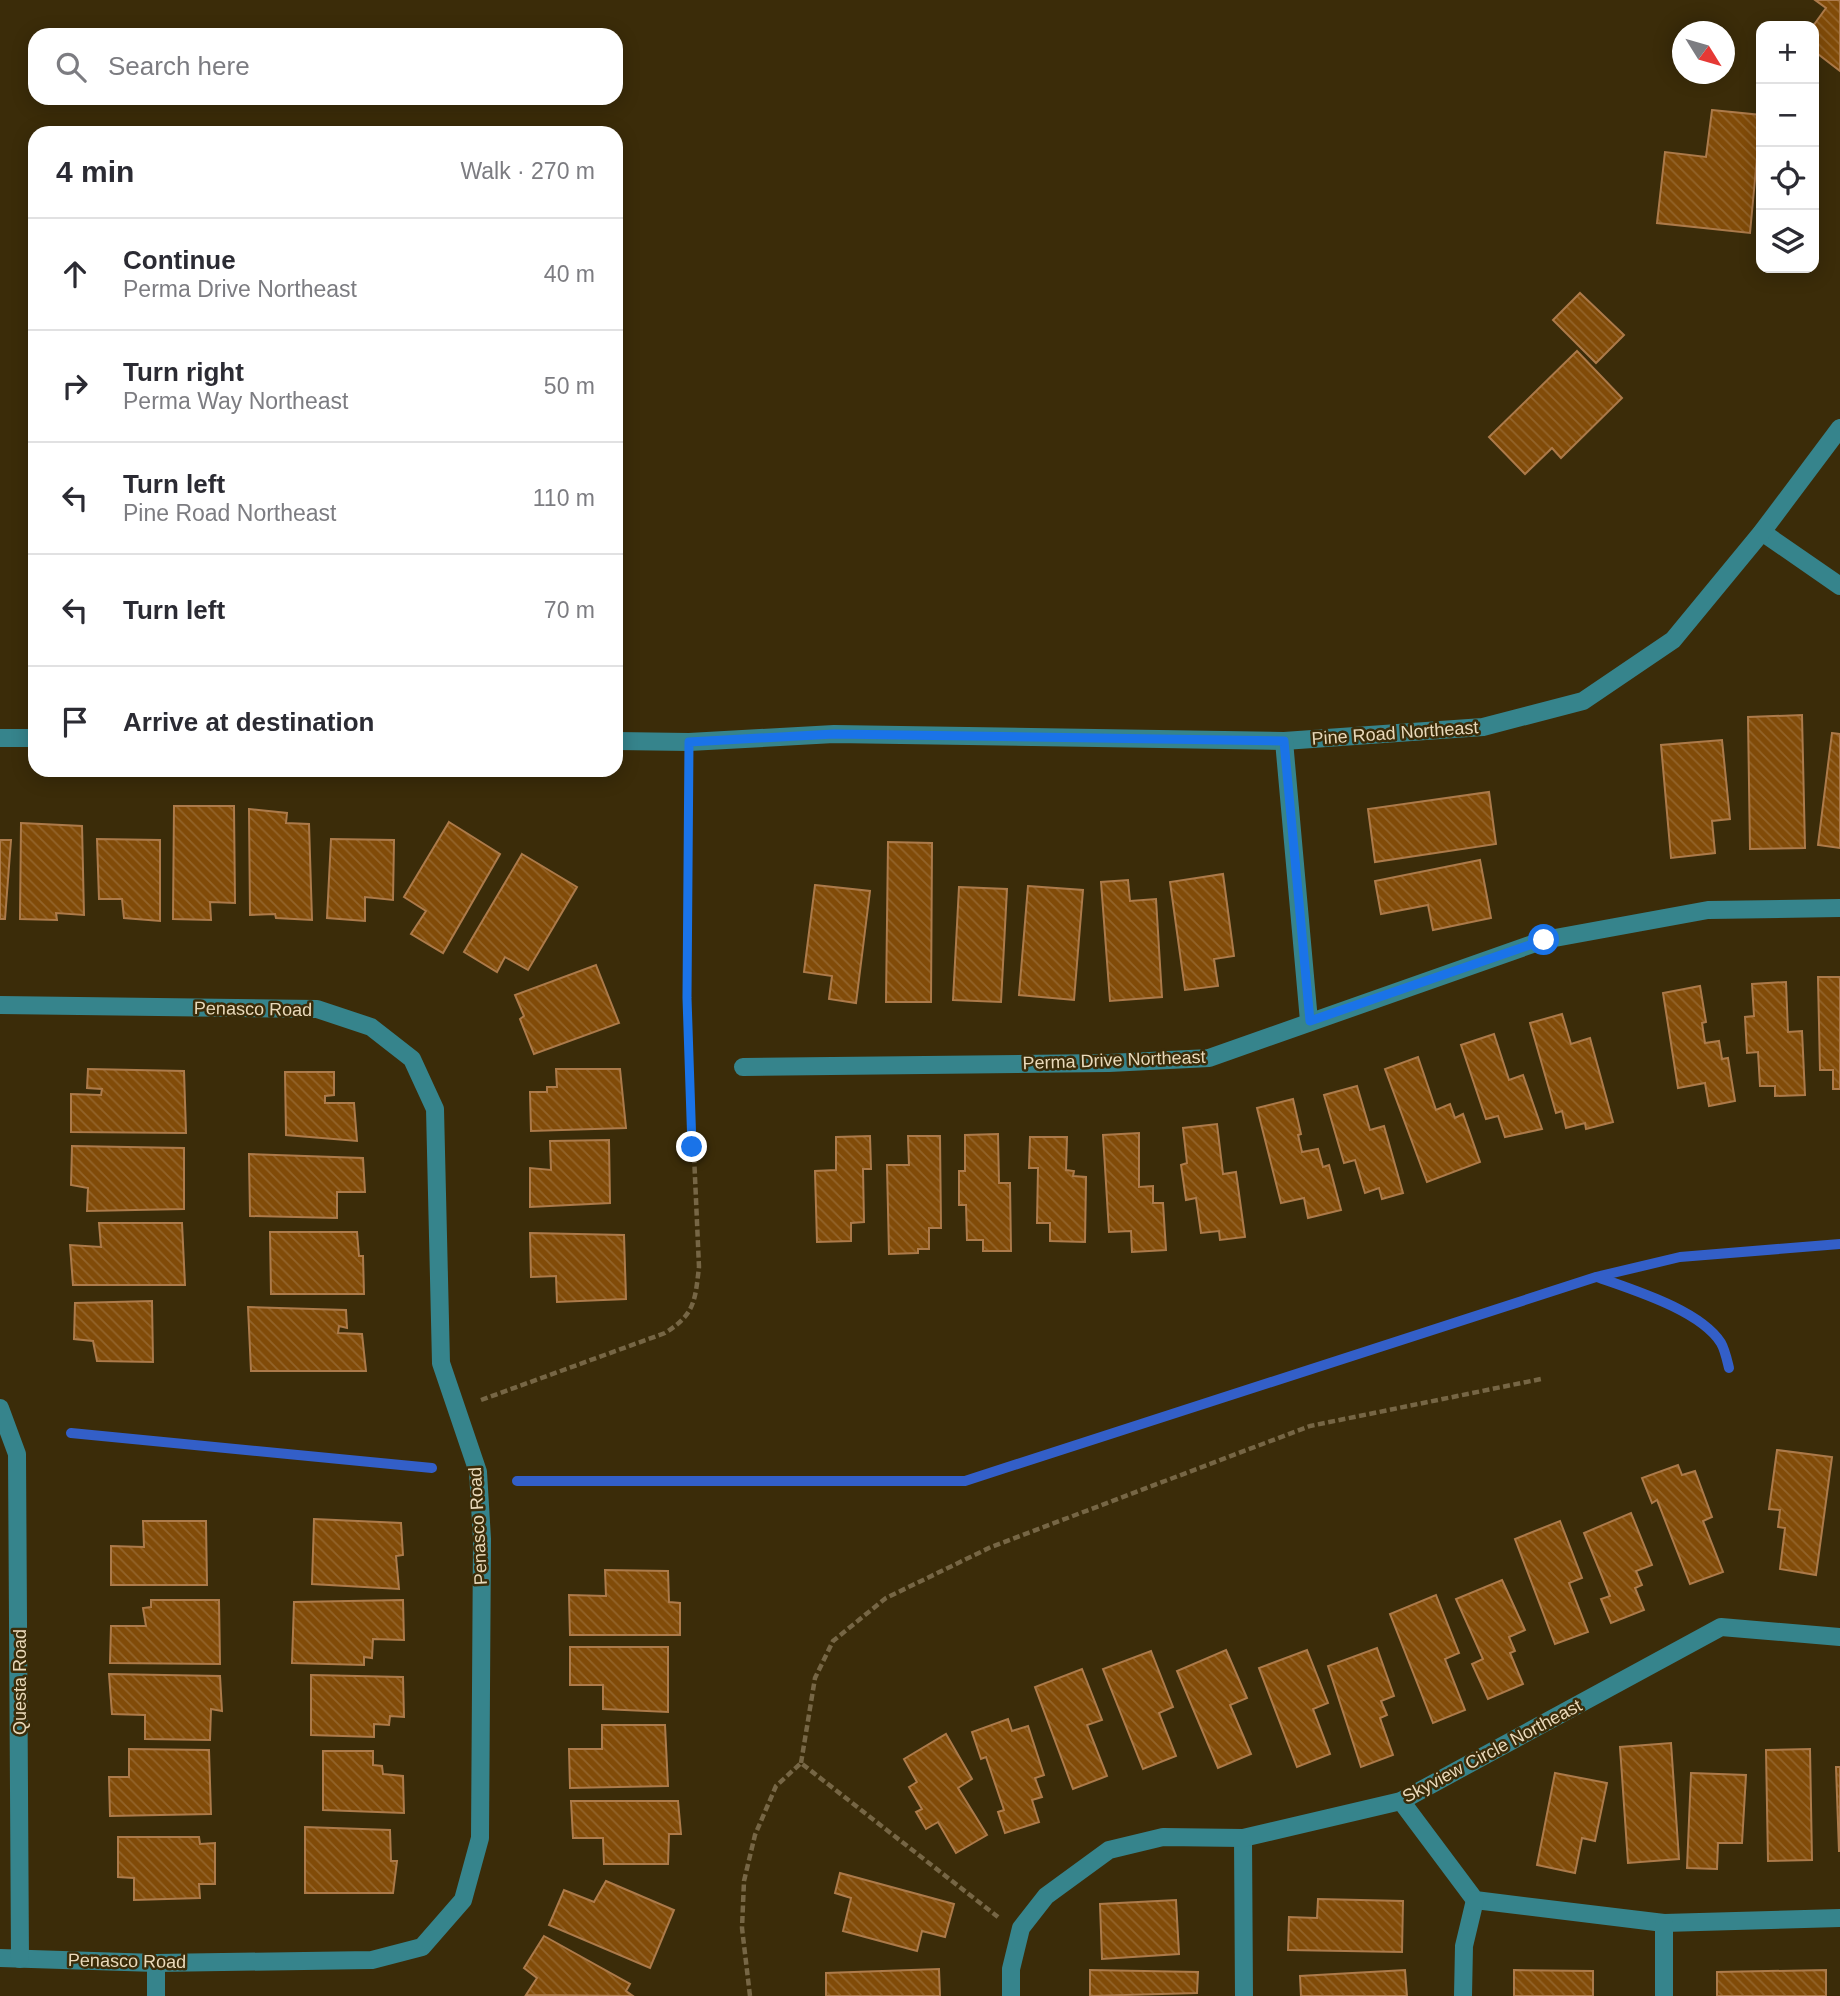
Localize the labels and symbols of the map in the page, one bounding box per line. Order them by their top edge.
north arrow [1672,21,1735,84]
street label: Pine Road Northeast [1311,717,1479,749]
route start [1528,924,1559,955]
street label: Penasco Road [194,998,312,1020]
street label: Perma Drive Northeast [1022,1047,1206,1073]
route end [676,1131,707,1162]
street label: Penasco Road [465,1467,491,1585]
street label: Questa Road [10,1629,30,1735]
street label: Skyview Circle Northeast [1399,1695,1585,1807]
street label: Penasco Road [68,1950,186,1972]

